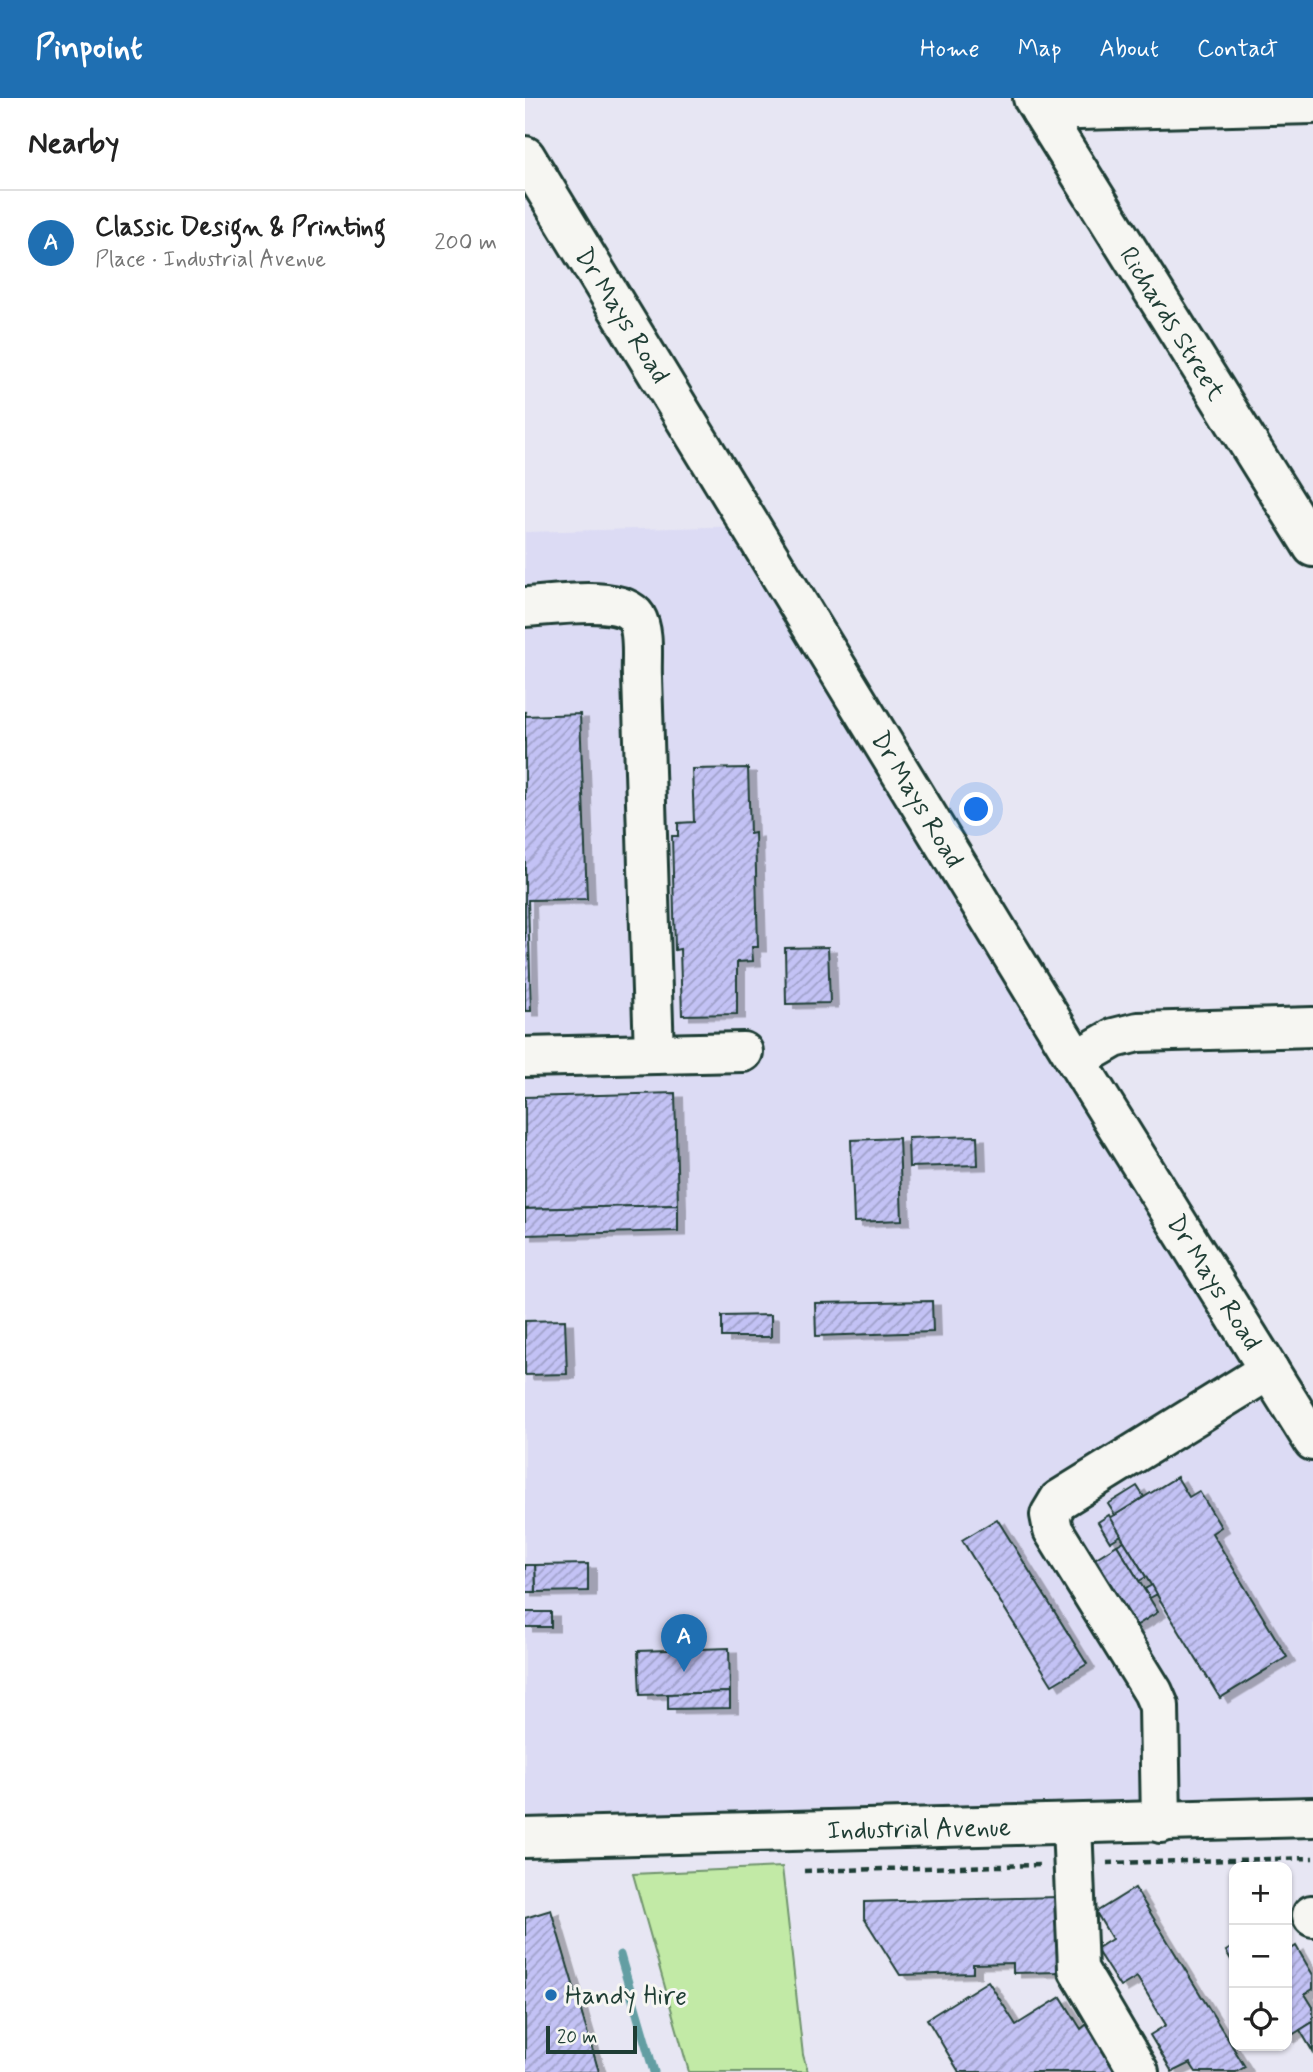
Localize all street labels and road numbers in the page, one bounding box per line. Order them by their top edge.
street label: Richards Street [1110,241,1232,407]
street label: Dr Mays Road [566,242,676,390]
street label: Dr Mays Road [862,725,970,875]
street label: Dr Mays Road [1158,1209,1268,1357]
street label: Industrial Avenue [827,1811,1011,1849]

